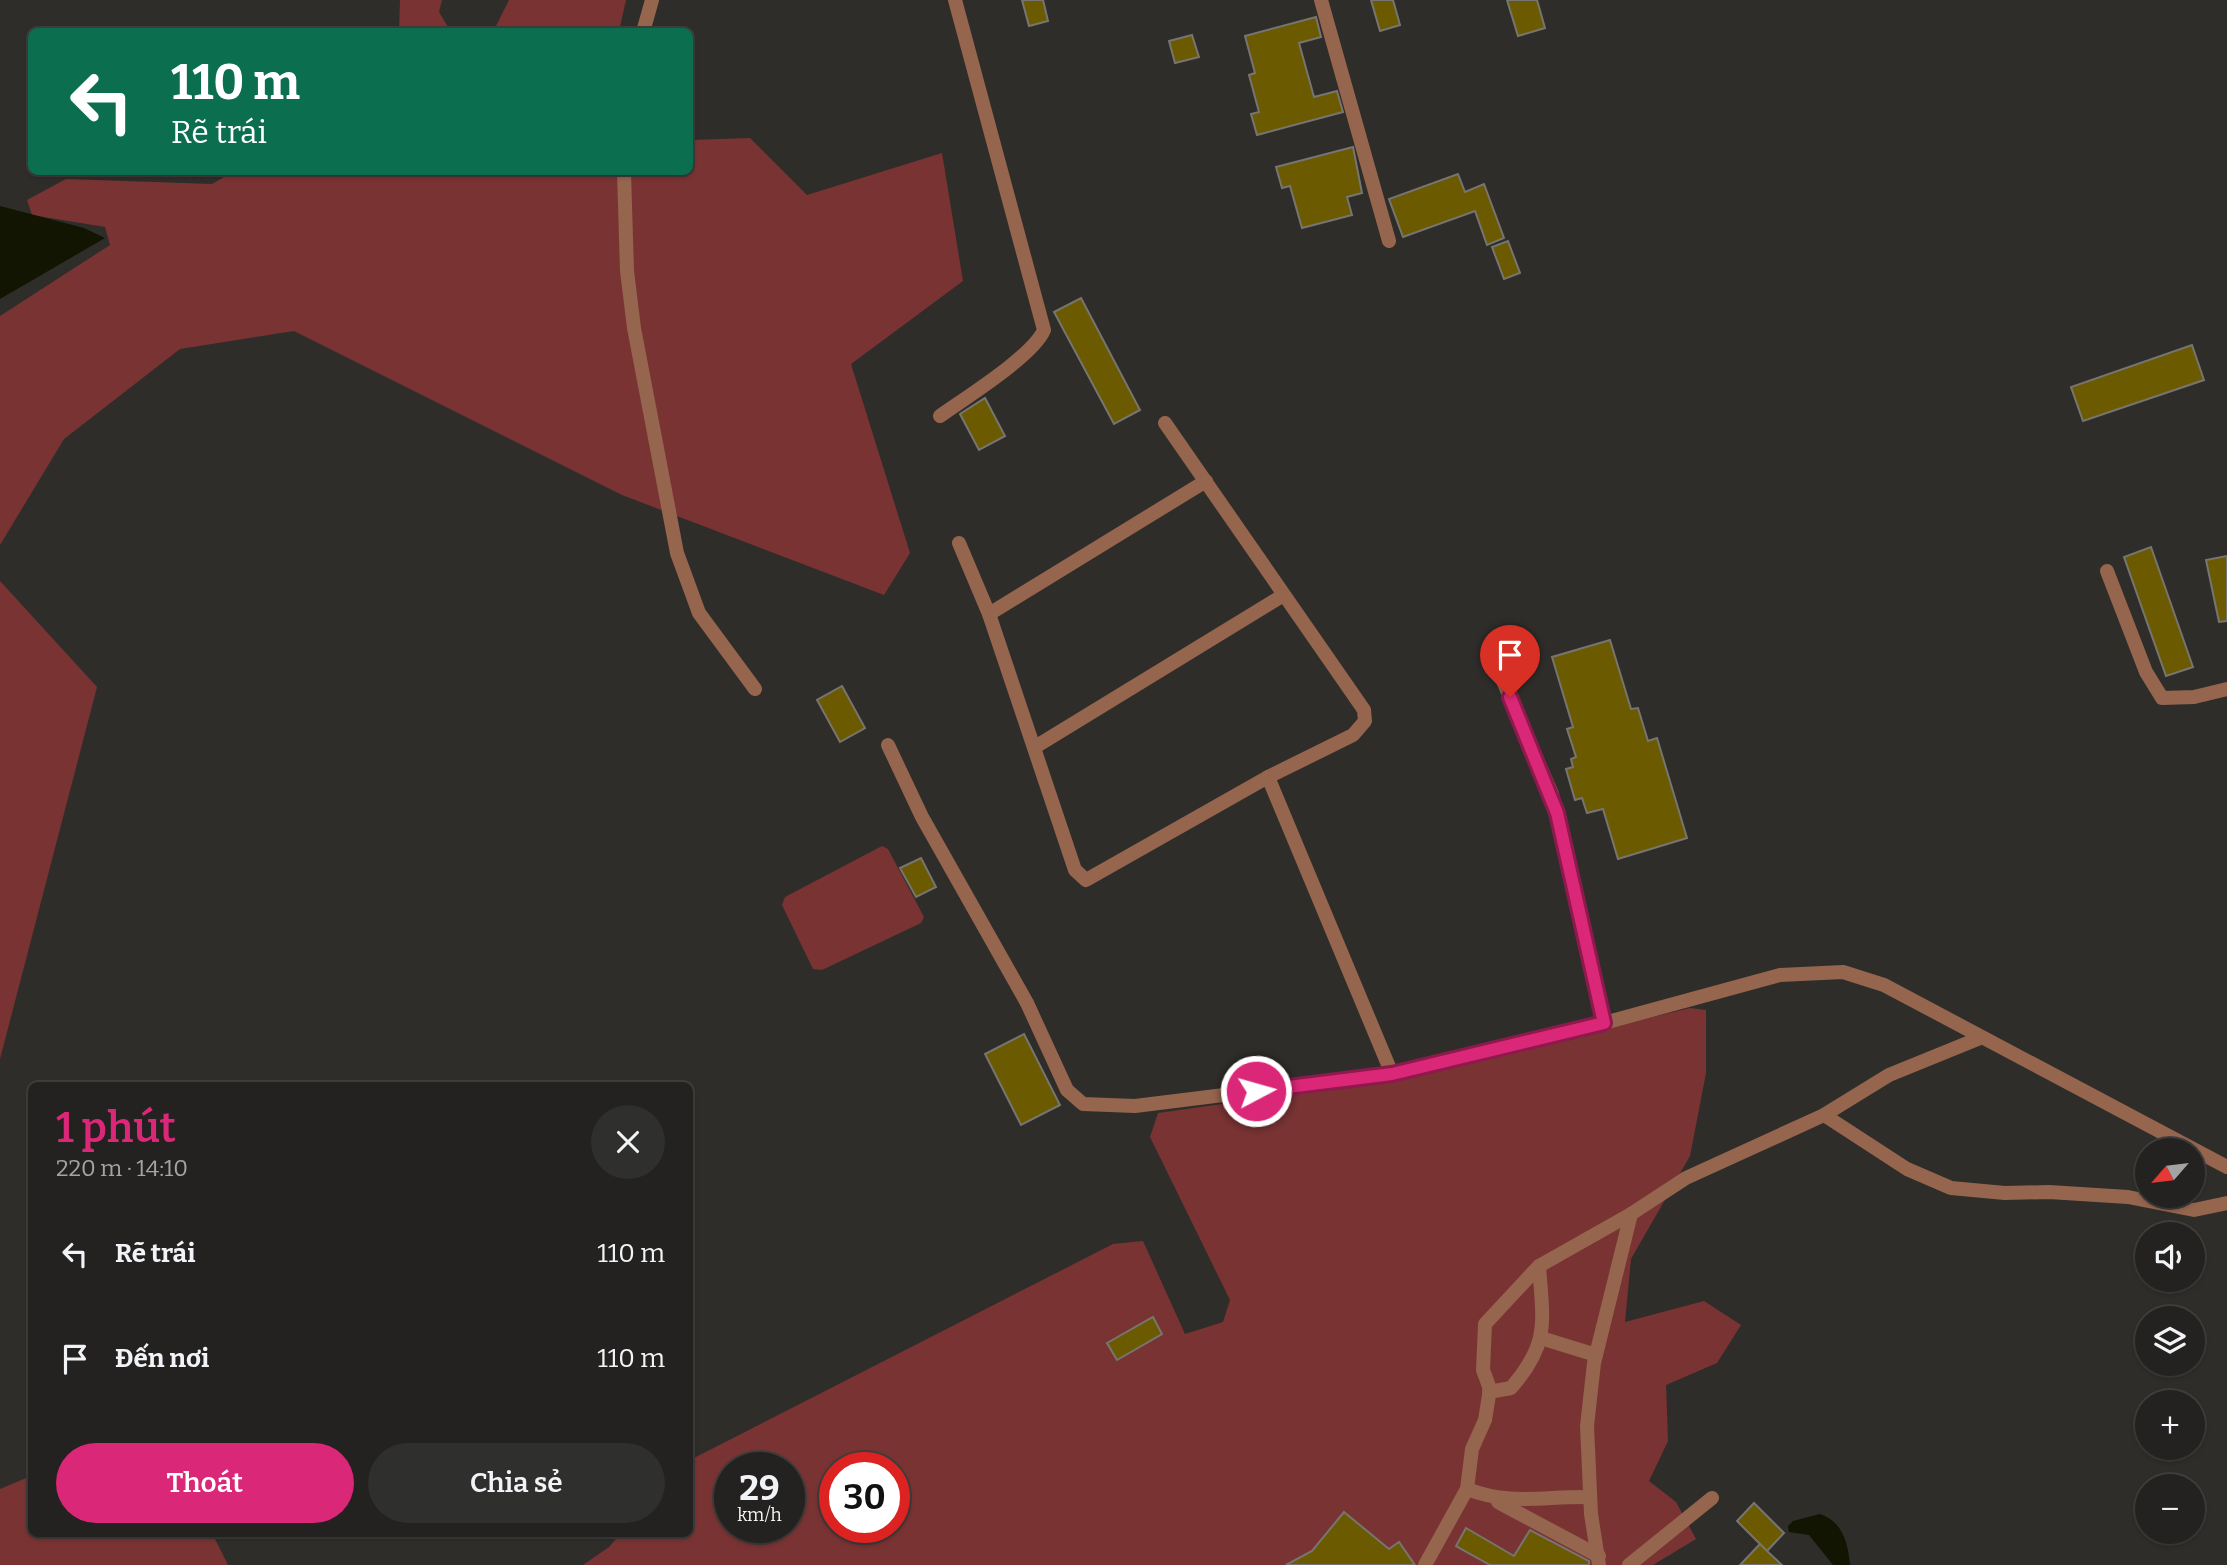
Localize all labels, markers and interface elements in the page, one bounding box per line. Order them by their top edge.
text: 110 m [171,53,300,112]
icon: left [56,56,147,147]
text: Rẽ trái [171,113,267,151]
pin [1480,625,1540,697]
icon: arrive [1491,636,1529,674]
position arrow [1219,1054,1293,1128]
text: 1 phút [56,1103,176,1153]
button: close [591,1105,665,1179]
north arrow [2135,1138,2205,1208]
map controls [2135,1138,2205,1544]
text: 220 m · 14:10 [56,1154,188,1182]
button: sound [2135,1222,2205,1292]
icon: left [56,1235,94,1273]
text: Rẽ trái [115,1238,195,1269]
text: 110 m [597,1238,665,1269]
button: layers [2135,1306,2205,1376]
icon: arrive [56,1340,94,1378]
text: Đến nơi [115,1343,209,1374]
text: 110 m [597,1343,665,1374]
button: + [2135,1390,2205,1460]
button: Thoát [56,1443,354,1523]
button: Chia sẻ [368,1443,665,1523]
speed limit sign: 30 [819,1452,910,1543]
text: 29 [739,1467,780,1509]
button: − [2135,1474,2205,1544]
text: km/h [737,1504,782,1526]

